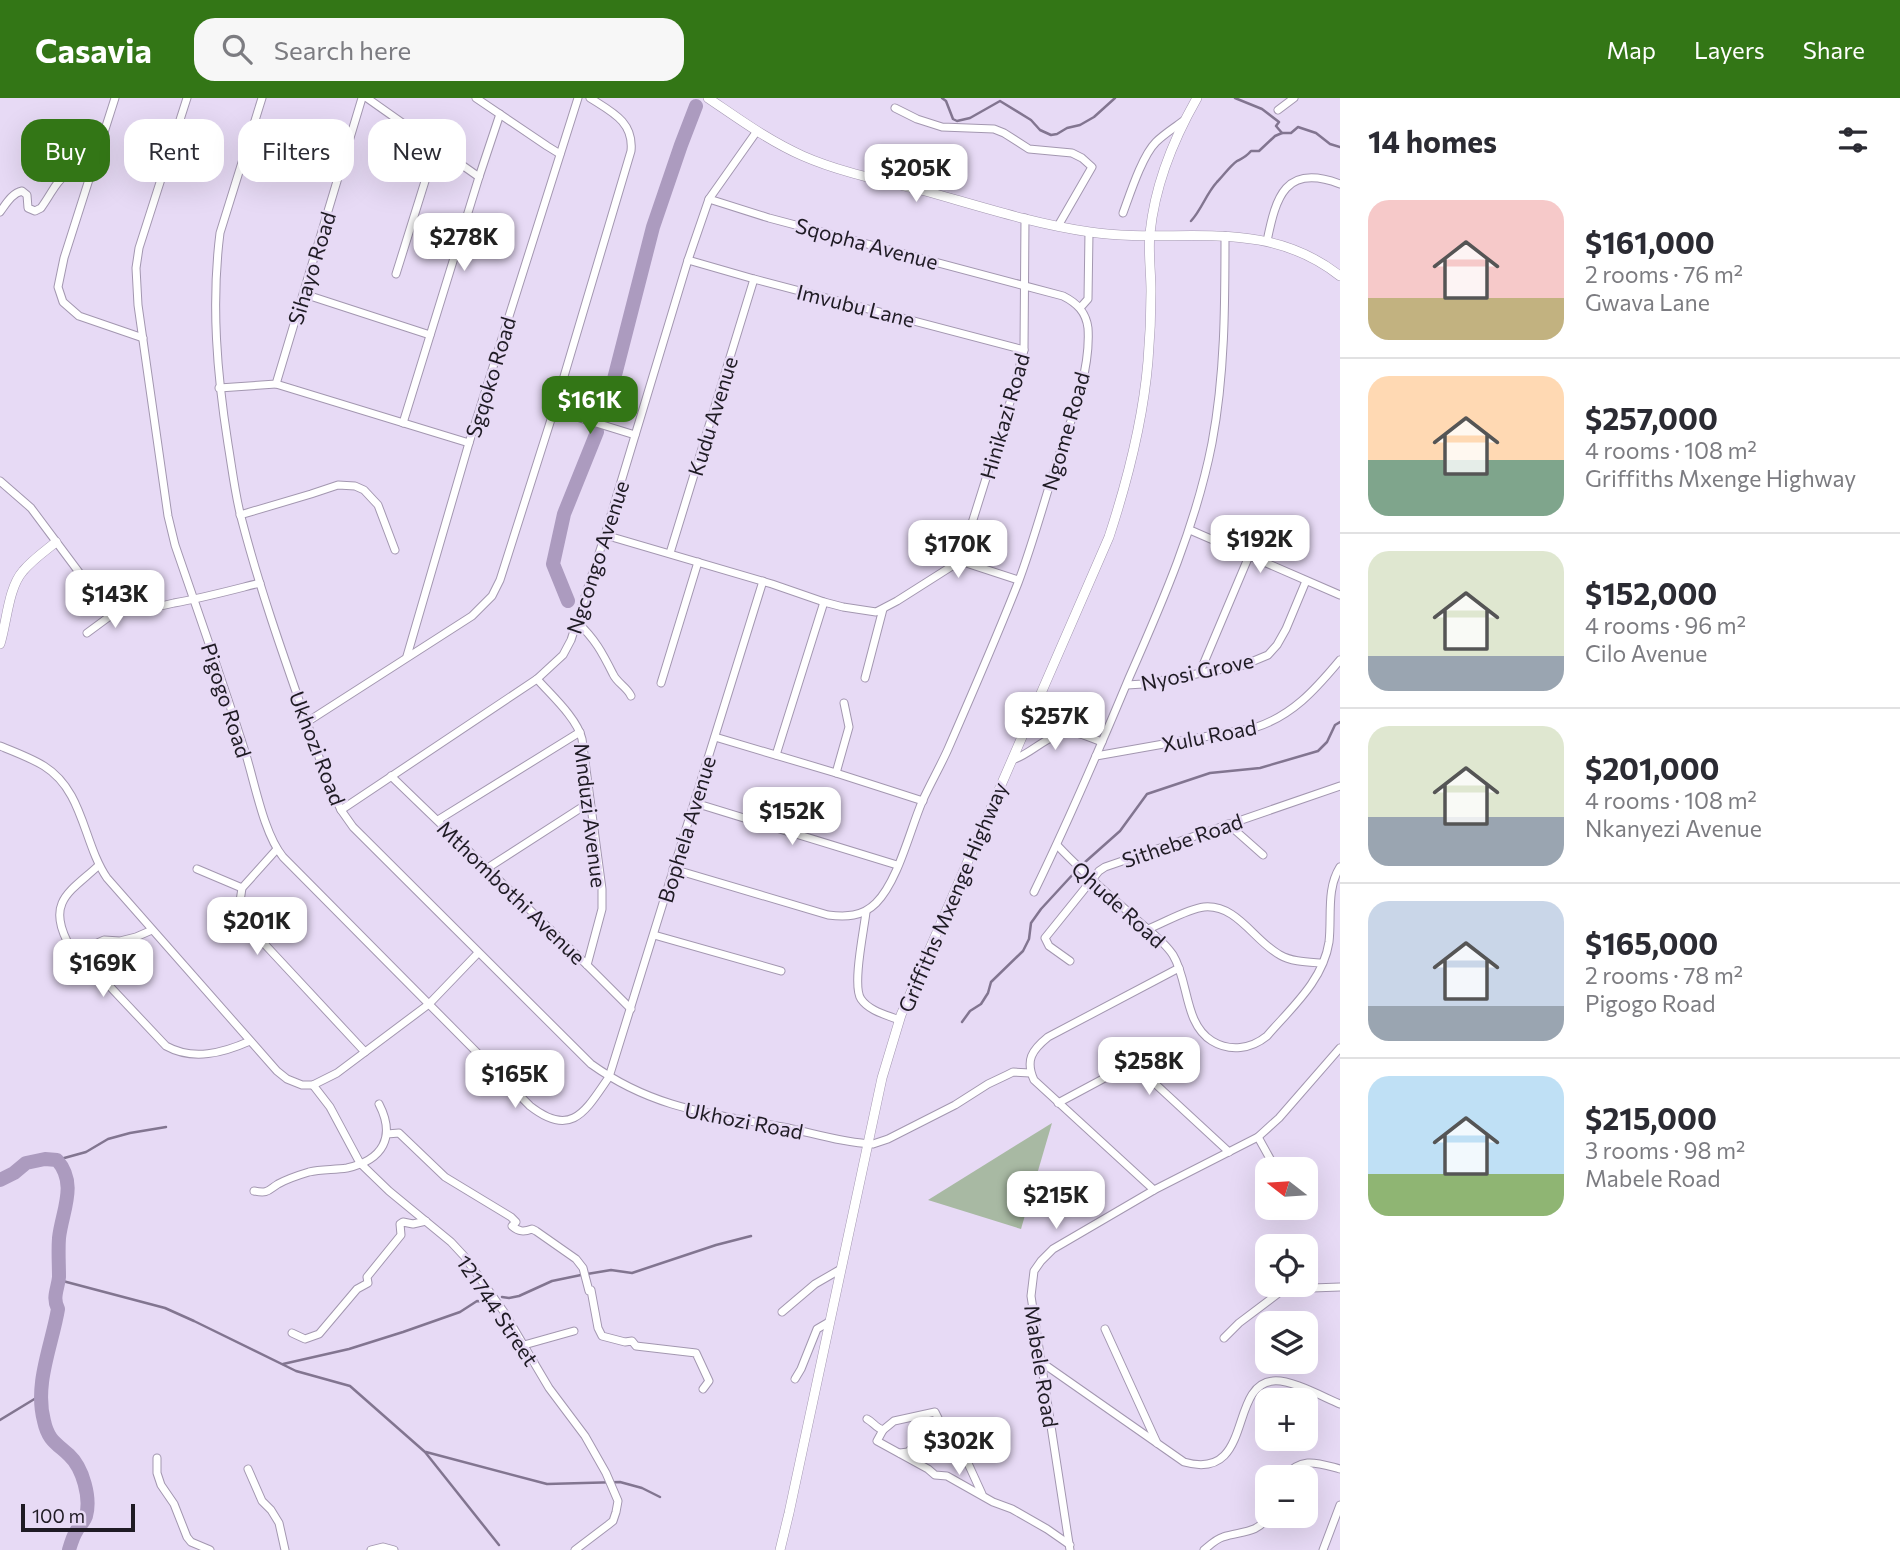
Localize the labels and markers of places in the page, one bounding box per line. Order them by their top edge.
pin: $205K [867,144,965,204]
pin: $278K [415,214,513,273]
pin: $161K [541,376,639,436]
pin: $192K [1211,516,1309,575]
pin: $170K [909,520,1007,580]
pin: $143K [66,570,164,630]
pin: $257K [1006,692,1104,752]
pin: $152K [743,788,841,847]
pin: $201K [208,898,306,957]
pin: $169K [54,940,152,999]
pin: $258K [1100,1038,1198,1097]
pin: $165K [466,1051,564,1110]
pin: $215K [1007,1172,1105,1231]
pin: $302K [910,1418,1008,1477]

